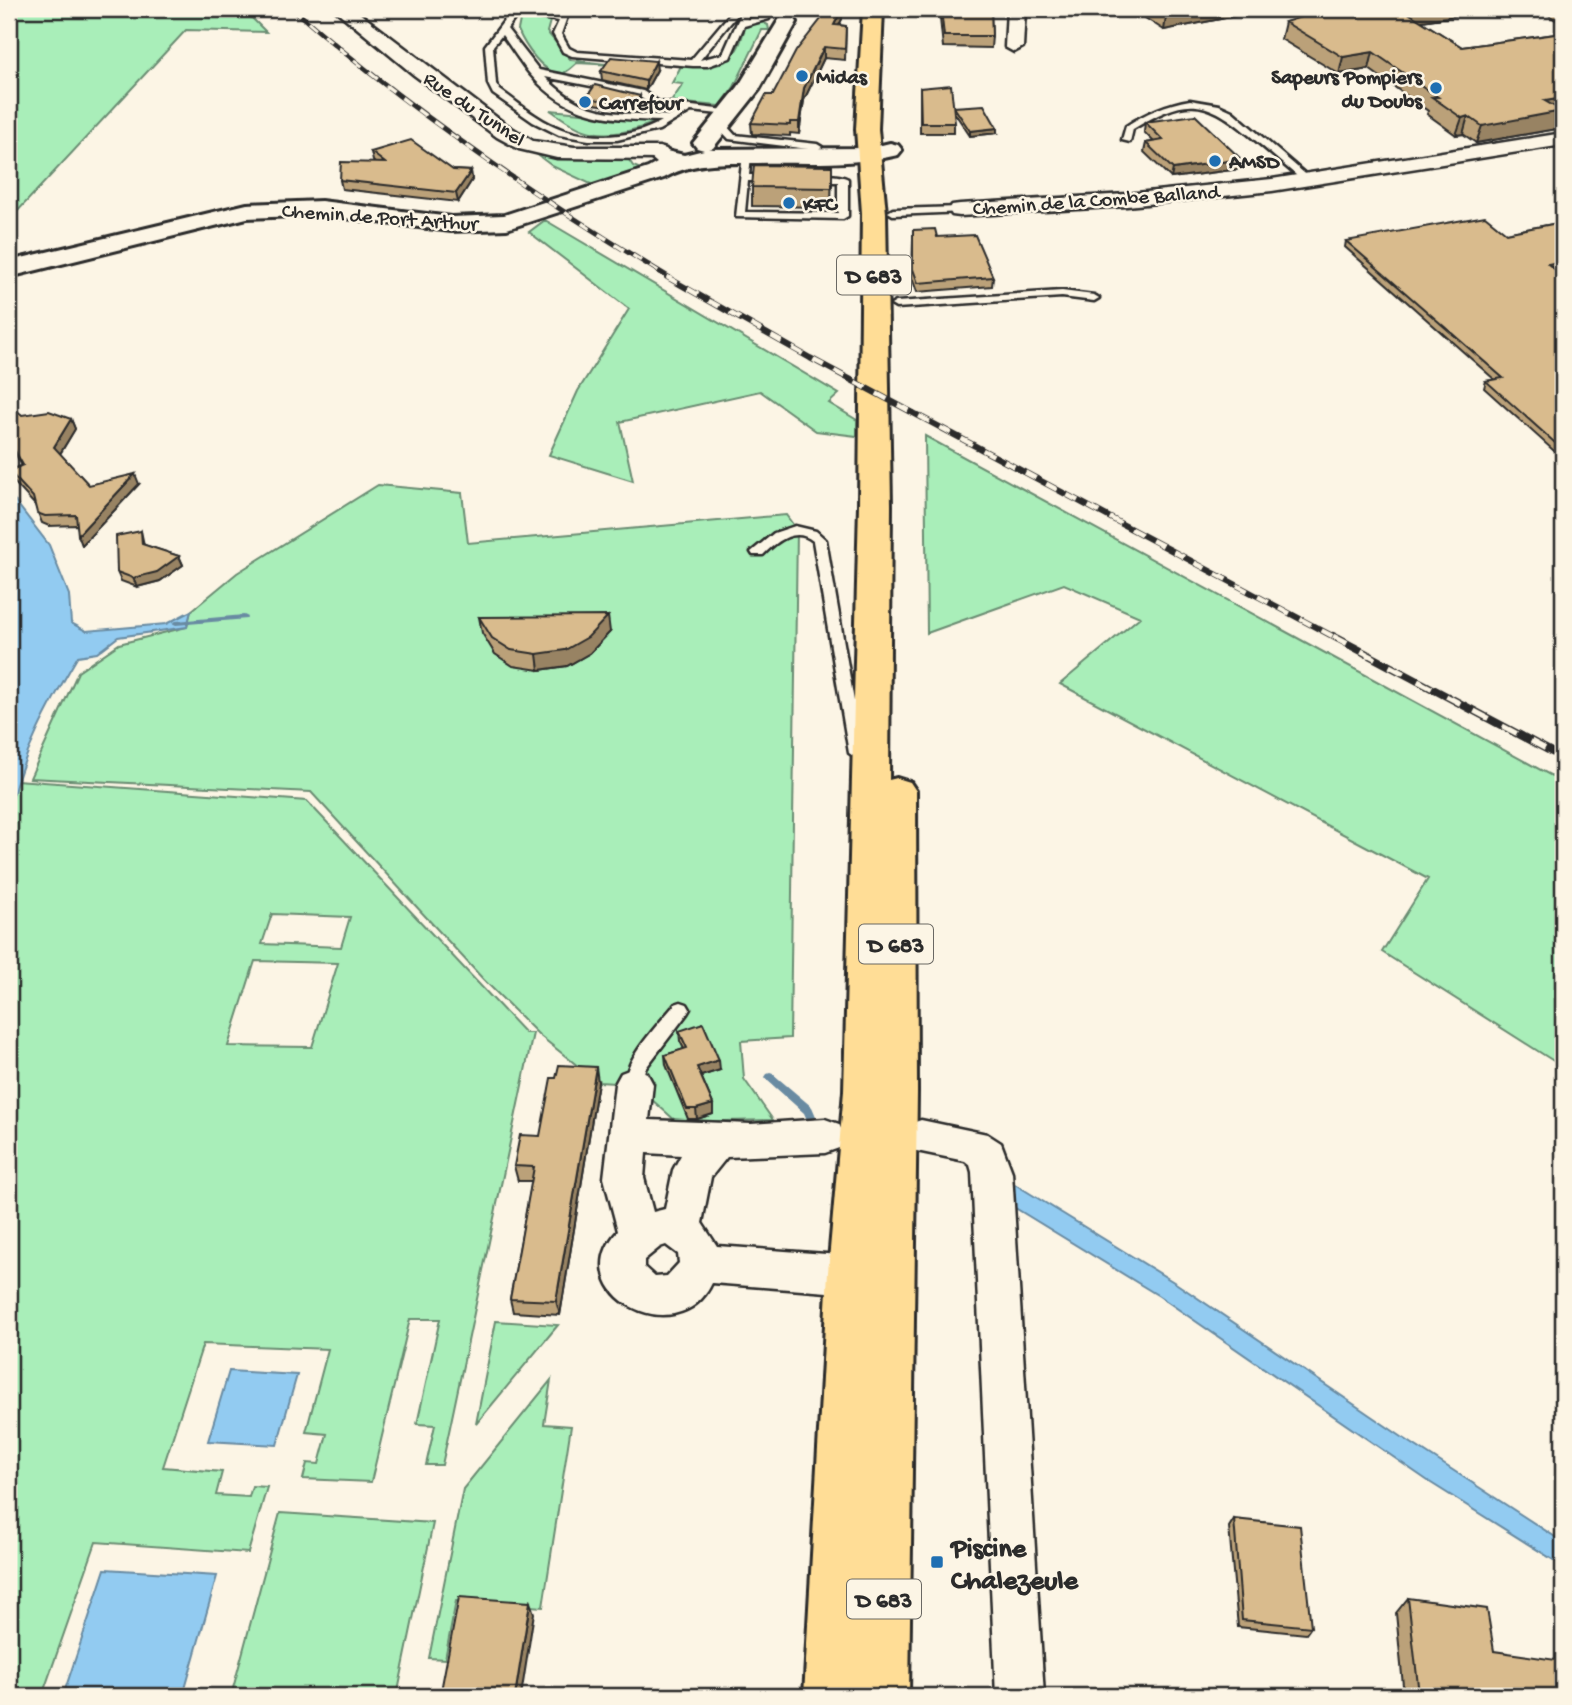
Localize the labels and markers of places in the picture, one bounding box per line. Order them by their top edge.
place label: Midas [816,67,868,92]
place label: Sapeurs Pompiers du Doubs [1271,67,1423,116]
marker: Midas [794,68,810,84]
marker: Sapeurs Pompiers du Doubs [1428,80,1444,96]
place label: Carrefour [598,93,685,118]
marker: Carrefour [577,94,593,110]
place label: AMSD [1228,152,1281,177]
marker: AMSD [1207,153,1223,169]
place label: KFC [802,194,838,219]
marker: KFC [781,195,797,211]
place label: Piscine Chalezeule [949,1534,1079,1599]
marker: Piscine Chalezeule [929,1554,945,1570]

